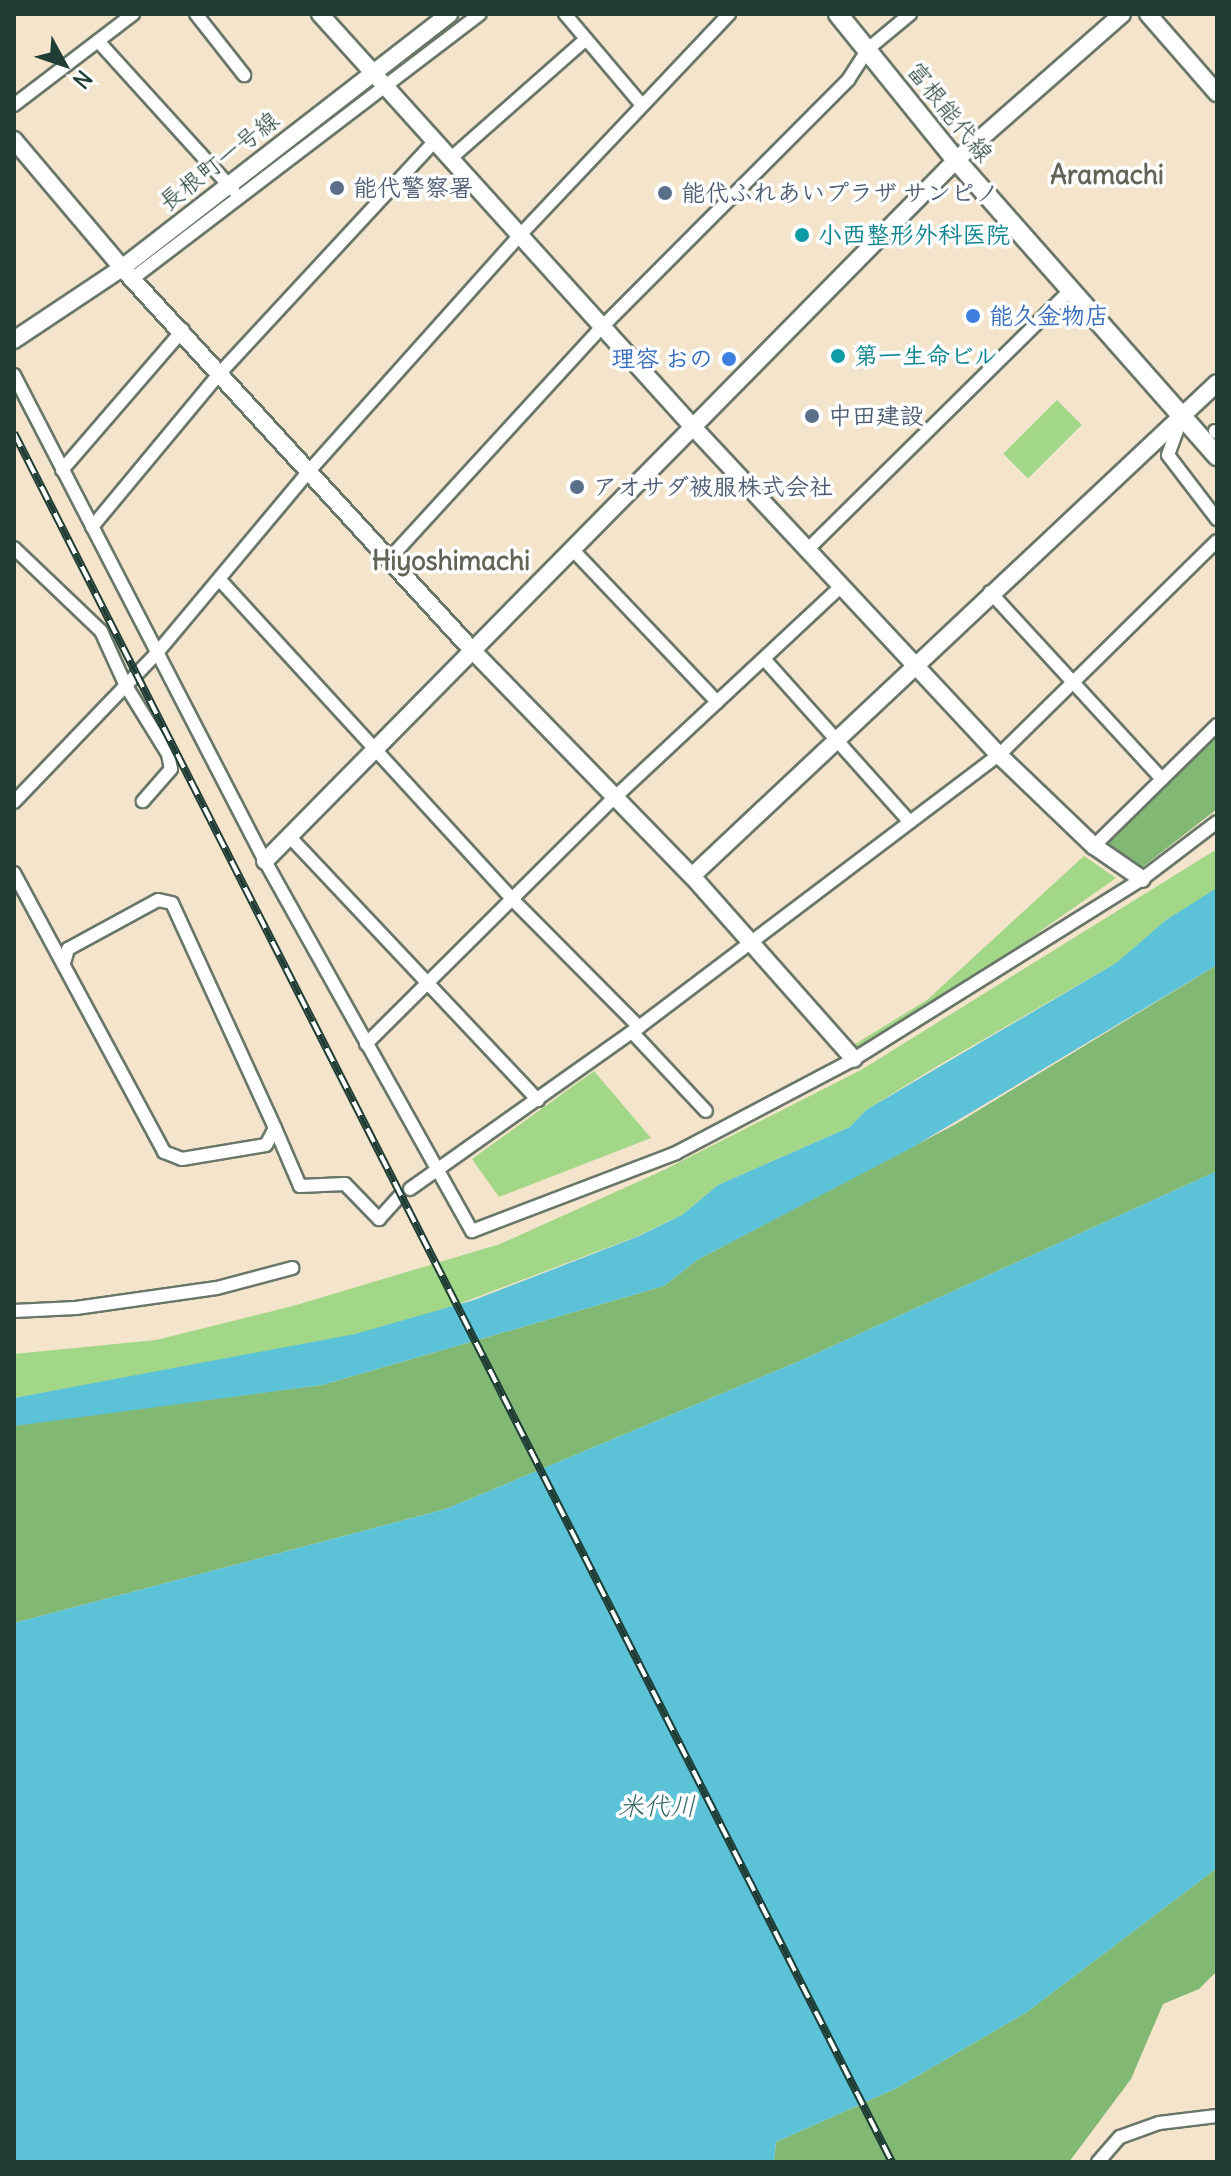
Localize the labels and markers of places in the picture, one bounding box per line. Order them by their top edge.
place label: 能代警察署 [353,174,473,202]
marker: 能代警察署 [328,179,346,197]
place label: 能代ふれあいプラザ サンピノ [681,179,999,207]
marker: 能代ふれあいプラザ サンピノ [656,184,674,202]
place label: 小西整形外科医院 [818,221,1010,249]
marker: 小西整形外科医院 [793,226,811,244]
place label: 能久金物店 [989,302,1109,330]
marker: 能久金物店 [964,307,982,325]
place label: 第一生命ビル [854,342,998,370]
place label: 理容 おの [611,345,713,373]
marker: 第一生命ビル [829,347,847,365]
marker: 理容 おの [720,350,738,368]
place label: 中田建設 [828,402,924,430]
marker: 中田建設 [803,407,821,425]
place label: アオサダ被服株式会社 [593,473,833,501]
marker: アオサダ被服株式会社 [568,478,586,496]

